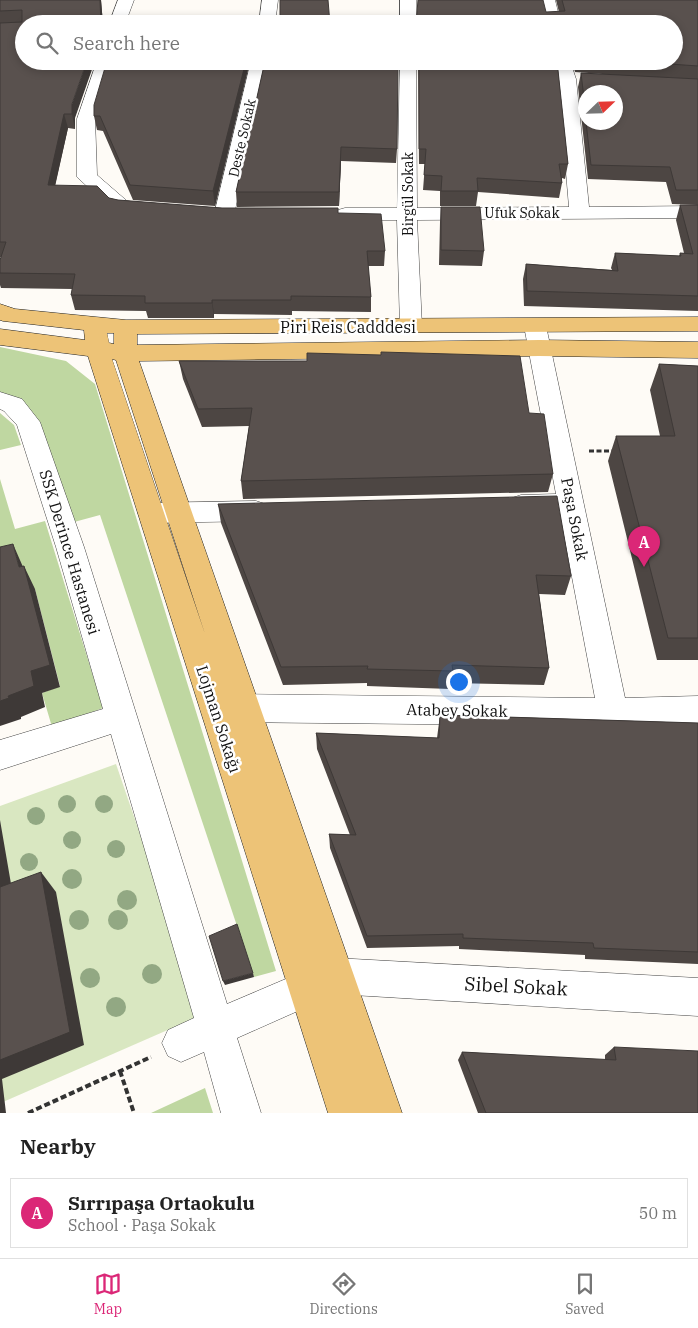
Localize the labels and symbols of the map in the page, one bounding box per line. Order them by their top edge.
north arrow [578,85,623,130]
street label: Deste Sokak [224,96,260,179]
street label: Birgül Sokak [399,151,417,236]
street label: Ufuk Sokak [484,204,560,222]
street label: Piri Reis Cadddesi [280,317,416,337]
street label: SSK Derince Hastanesi [35,467,105,637]
street label: Paşa Sokak [557,476,593,563]
pin: A [628,526,660,567]
street label: Lojman Sokağı [192,663,246,775]
your location [446,669,472,695]
street label: Atabey Sokak [406,699,508,721]
street label: Sibel Sokak [464,971,568,1001]

